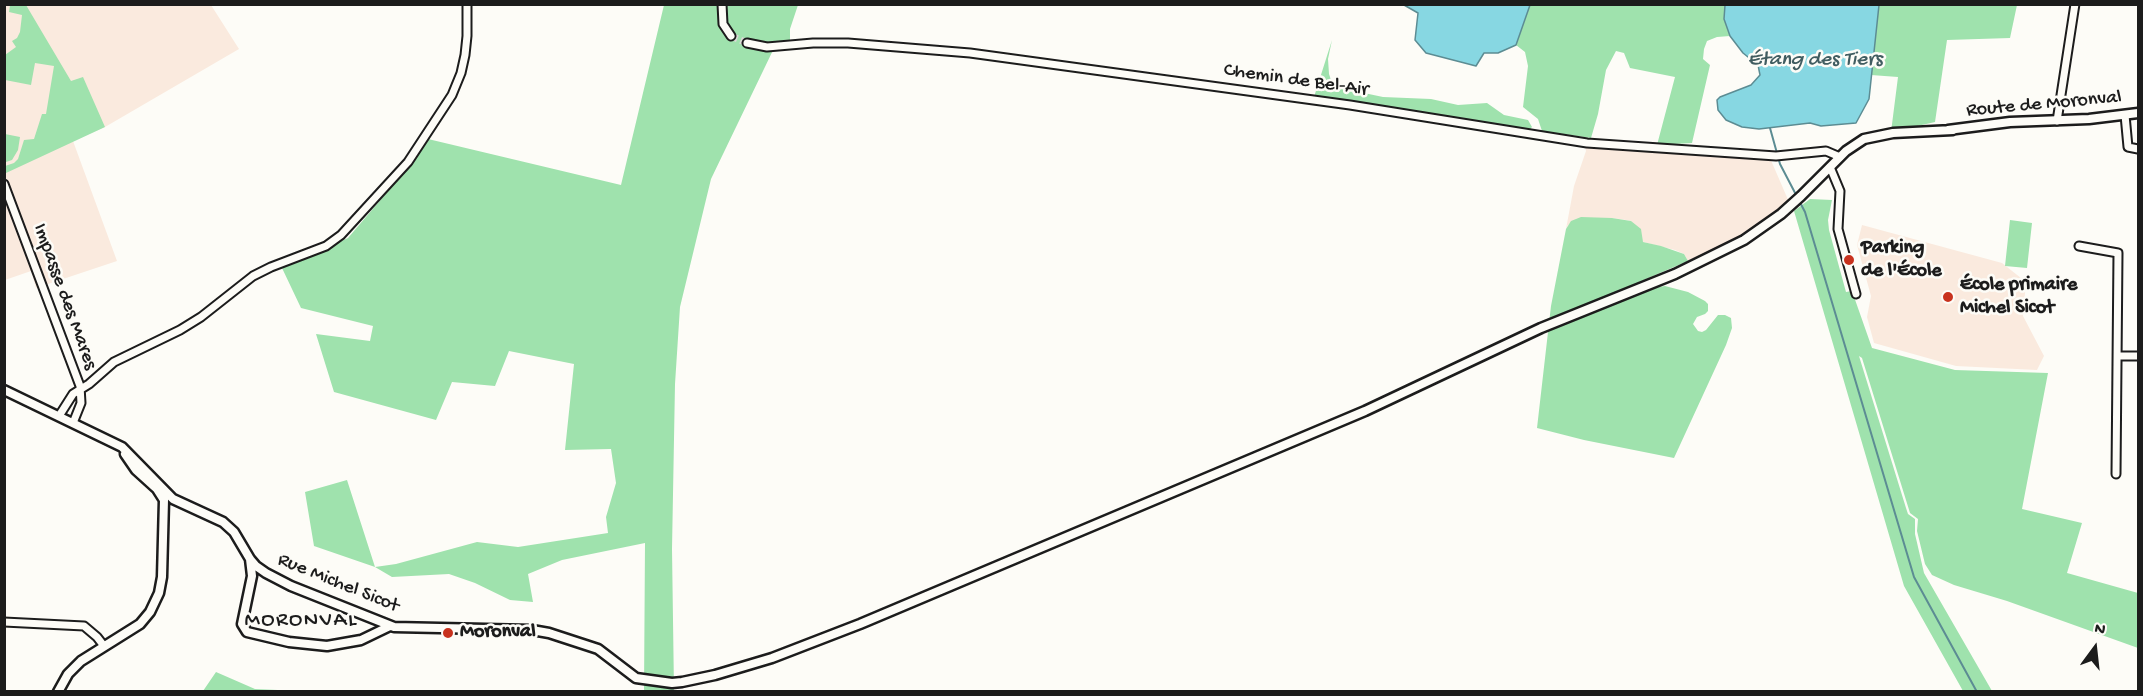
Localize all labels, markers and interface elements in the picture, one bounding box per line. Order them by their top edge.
water label: Étang des Tiers [1748,48,1882,74]
street label: Chemin de Bel-Air [1222,59,1370,103]
street label: Route de Moronval [1965,86,2123,124]
street label: Impasse des Mares [26,221,102,373]
place label: Parking de l'École [1861,237,1942,284]
marker: Parking de l'École [1842,253,1856,267]
place label: École primaire Michel Sicot [1960,274,2077,321]
marker: École primaire Michel Sicot [1941,290,1955,304]
street label: Rue Michel Sicot [274,549,402,619]
district label: MORONVAL [245,609,357,635]
north arrow [2065,618,2125,678]
text: N [2092,620,2107,641]
place label: Moronval [460,621,536,645]
marker: Moronval [441,626,455,640]

